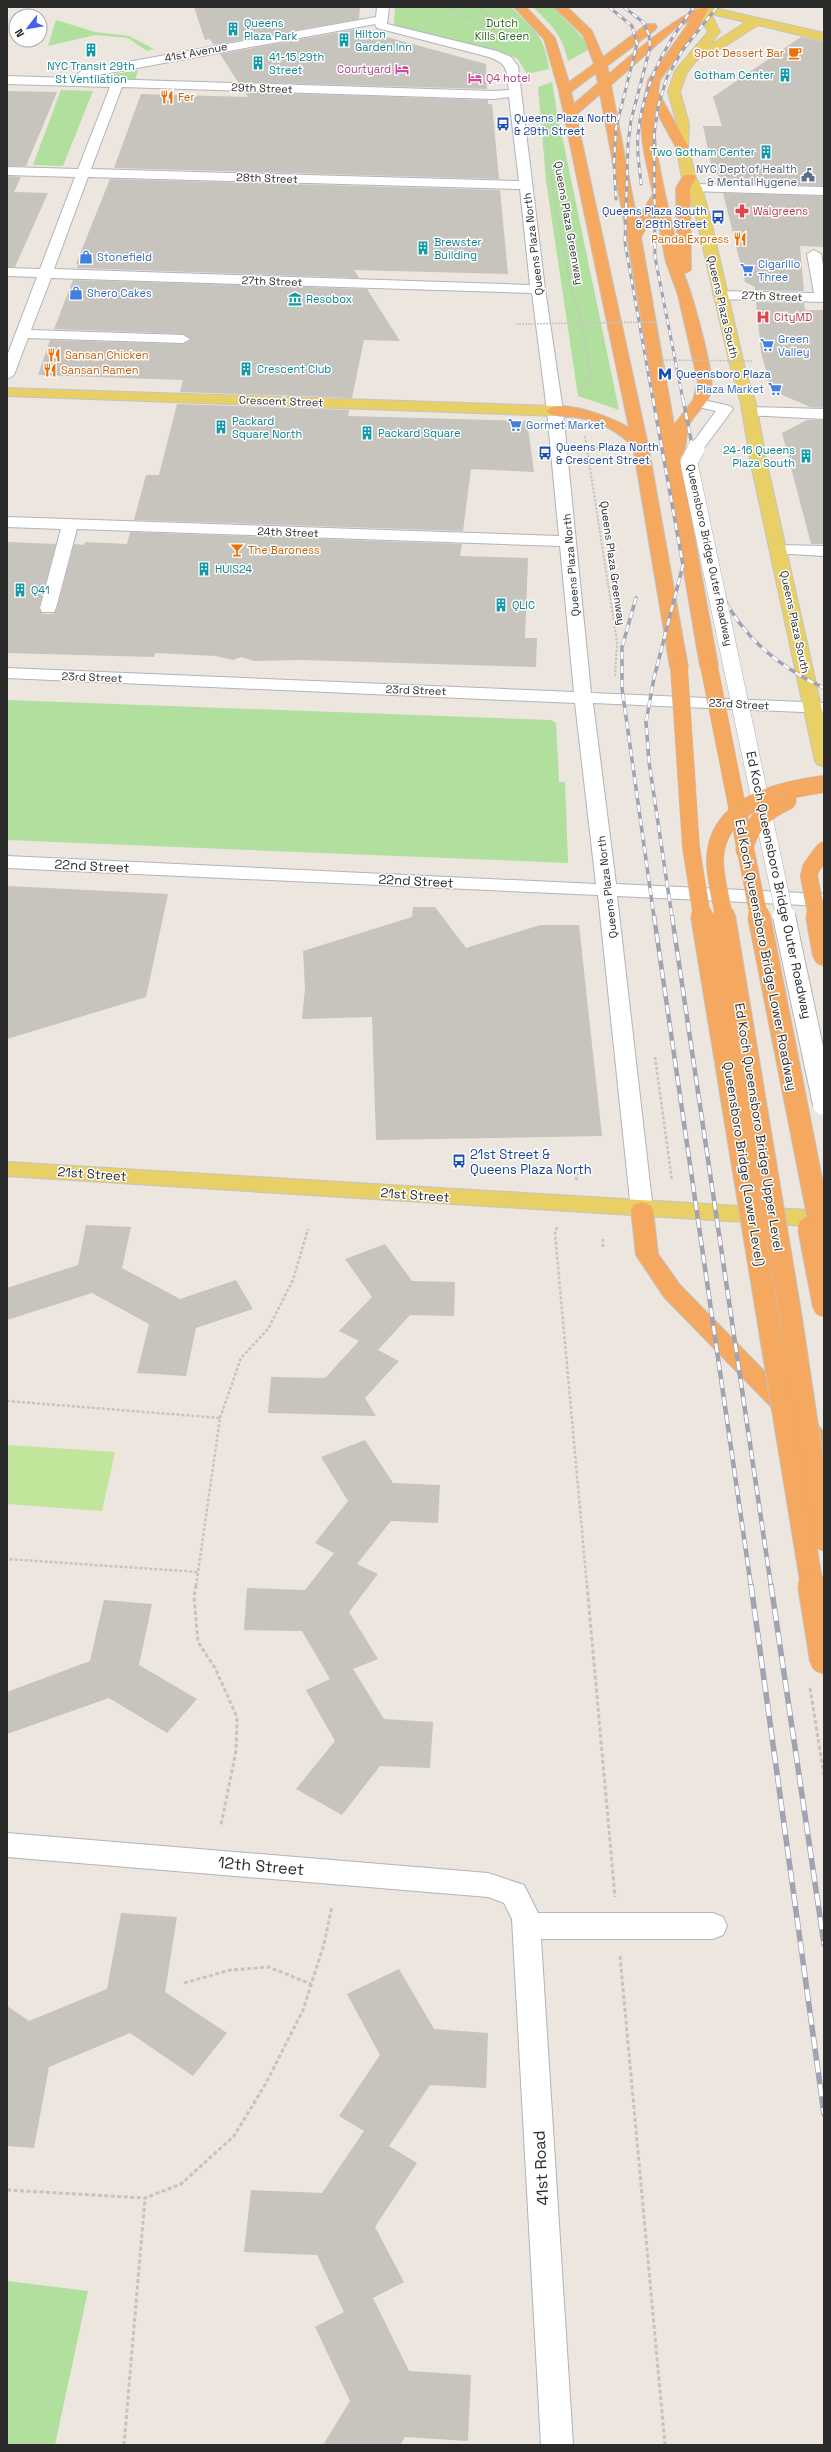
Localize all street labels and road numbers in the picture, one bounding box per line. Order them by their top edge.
street label: 41st Avenue [164,39,228,65]
street label: 29th Street [231,80,293,96]
street label: Queens Plaza Greenway [551,160,587,286]
street label: 28th Street [236,170,298,186]
street label: Queens Plaza North [520,192,546,296]
street label: Queens Plaza South [704,254,742,360]
street label: 27th Street [241,273,303,289]
street label: 27th Street [741,288,803,304]
street label: Crescent Street [239,393,323,409]
street label: Queensboro Bridge Outer Roadway [684,463,736,647]
street label: Queens Plaza Greenway [597,500,629,626]
street label: Queens Plaza North [560,513,582,617]
street label: 24th Street [257,524,319,540]
street label: Queens Plaza South [777,569,813,675]
street label: 23rd Street [61,669,123,685]
street label: 23rd Street [385,682,447,698]
street label: 23rd Street [708,695,770,713]
street label: Ed Koch Queensboro Bridge Outer Roadway [742,750,816,1020]
street label: Ed Koch Queensboro Bridge Lower Roadway [731,818,801,1092]
street label: Queens Plaza North [594,835,620,939]
street label: 22nd Street [54,856,130,876]
street label: 22nd Street [378,871,454,891]
street label: Ed Koch Queensboro Bridge Upper Level [731,1002,787,1252]
street label: Queensboro Bridge (Lower Level) [719,1061,769,1268]
street label: 21st Street [57,1163,127,1185]
street label: 21st Street [380,1184,450,1206]
street label: 12th Street [217,1852,305,1880]
street label: 41st Road [529,2130,553,2206]

